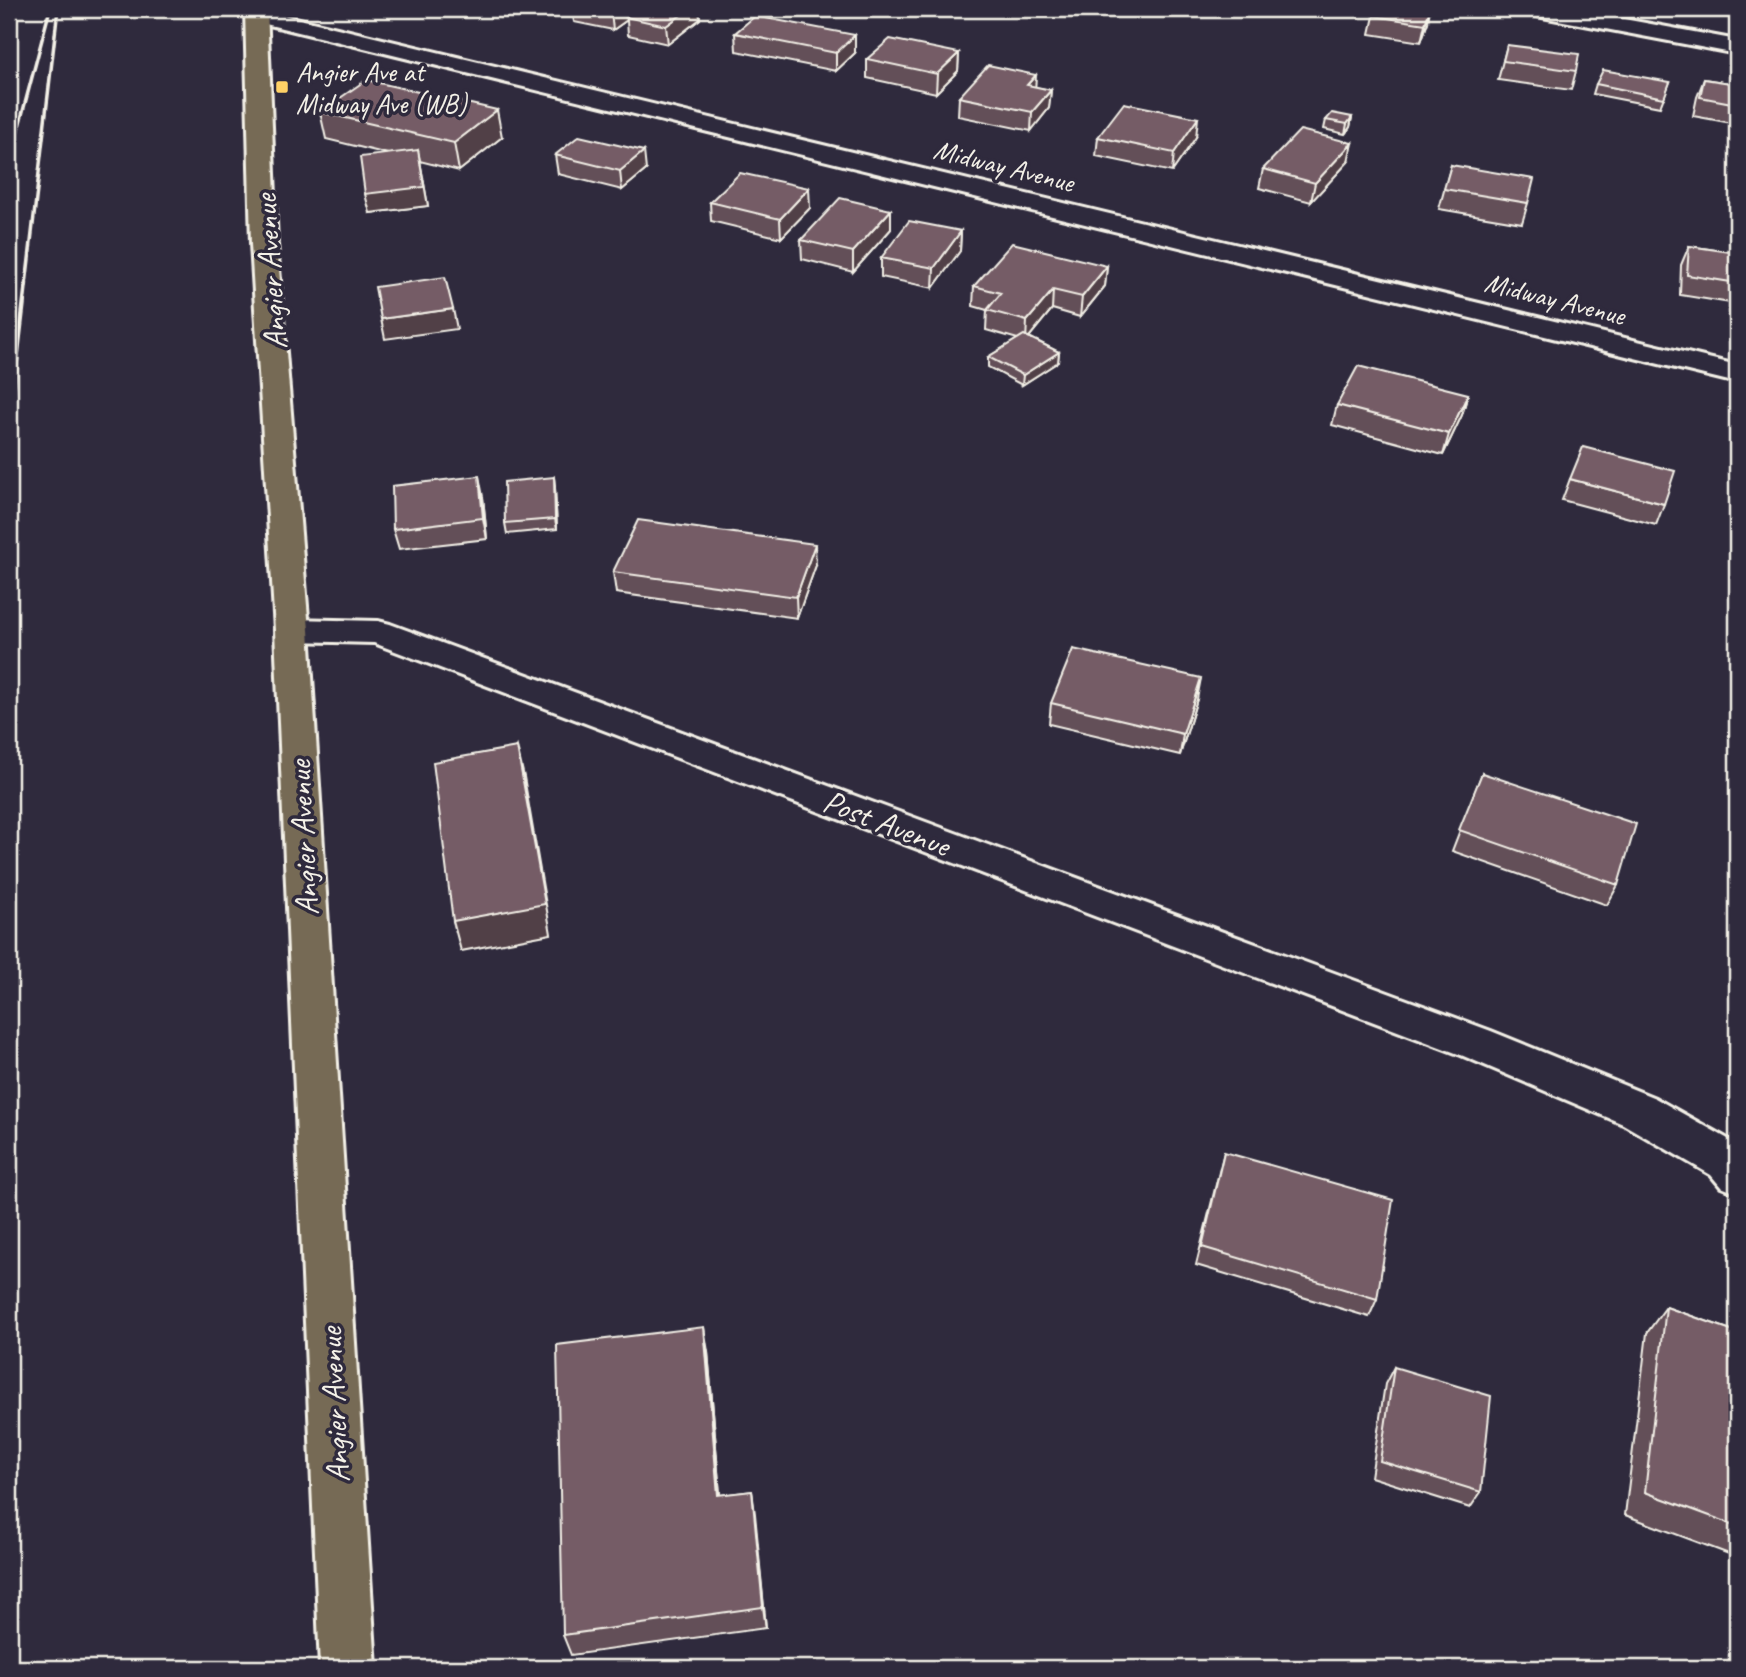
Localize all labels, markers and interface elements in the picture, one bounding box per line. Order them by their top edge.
place label: Angier Ave at Midway Ave (WB) [296,54,469,121]
marker: Angier Ave at Midway Ave (WB) [274,79,290,95]
street label: Midway Avenue [930,131,1079,200]
street label: Angier Avenue [243,191,296,351]
street label: Midway Avenue [1481,264,1630,333]
street label: Angier Avenue [278,757,328,917]
street label: Post Avenue [817,780,958,867]
street label: Angier Avenue [309,1324,359,1484]

